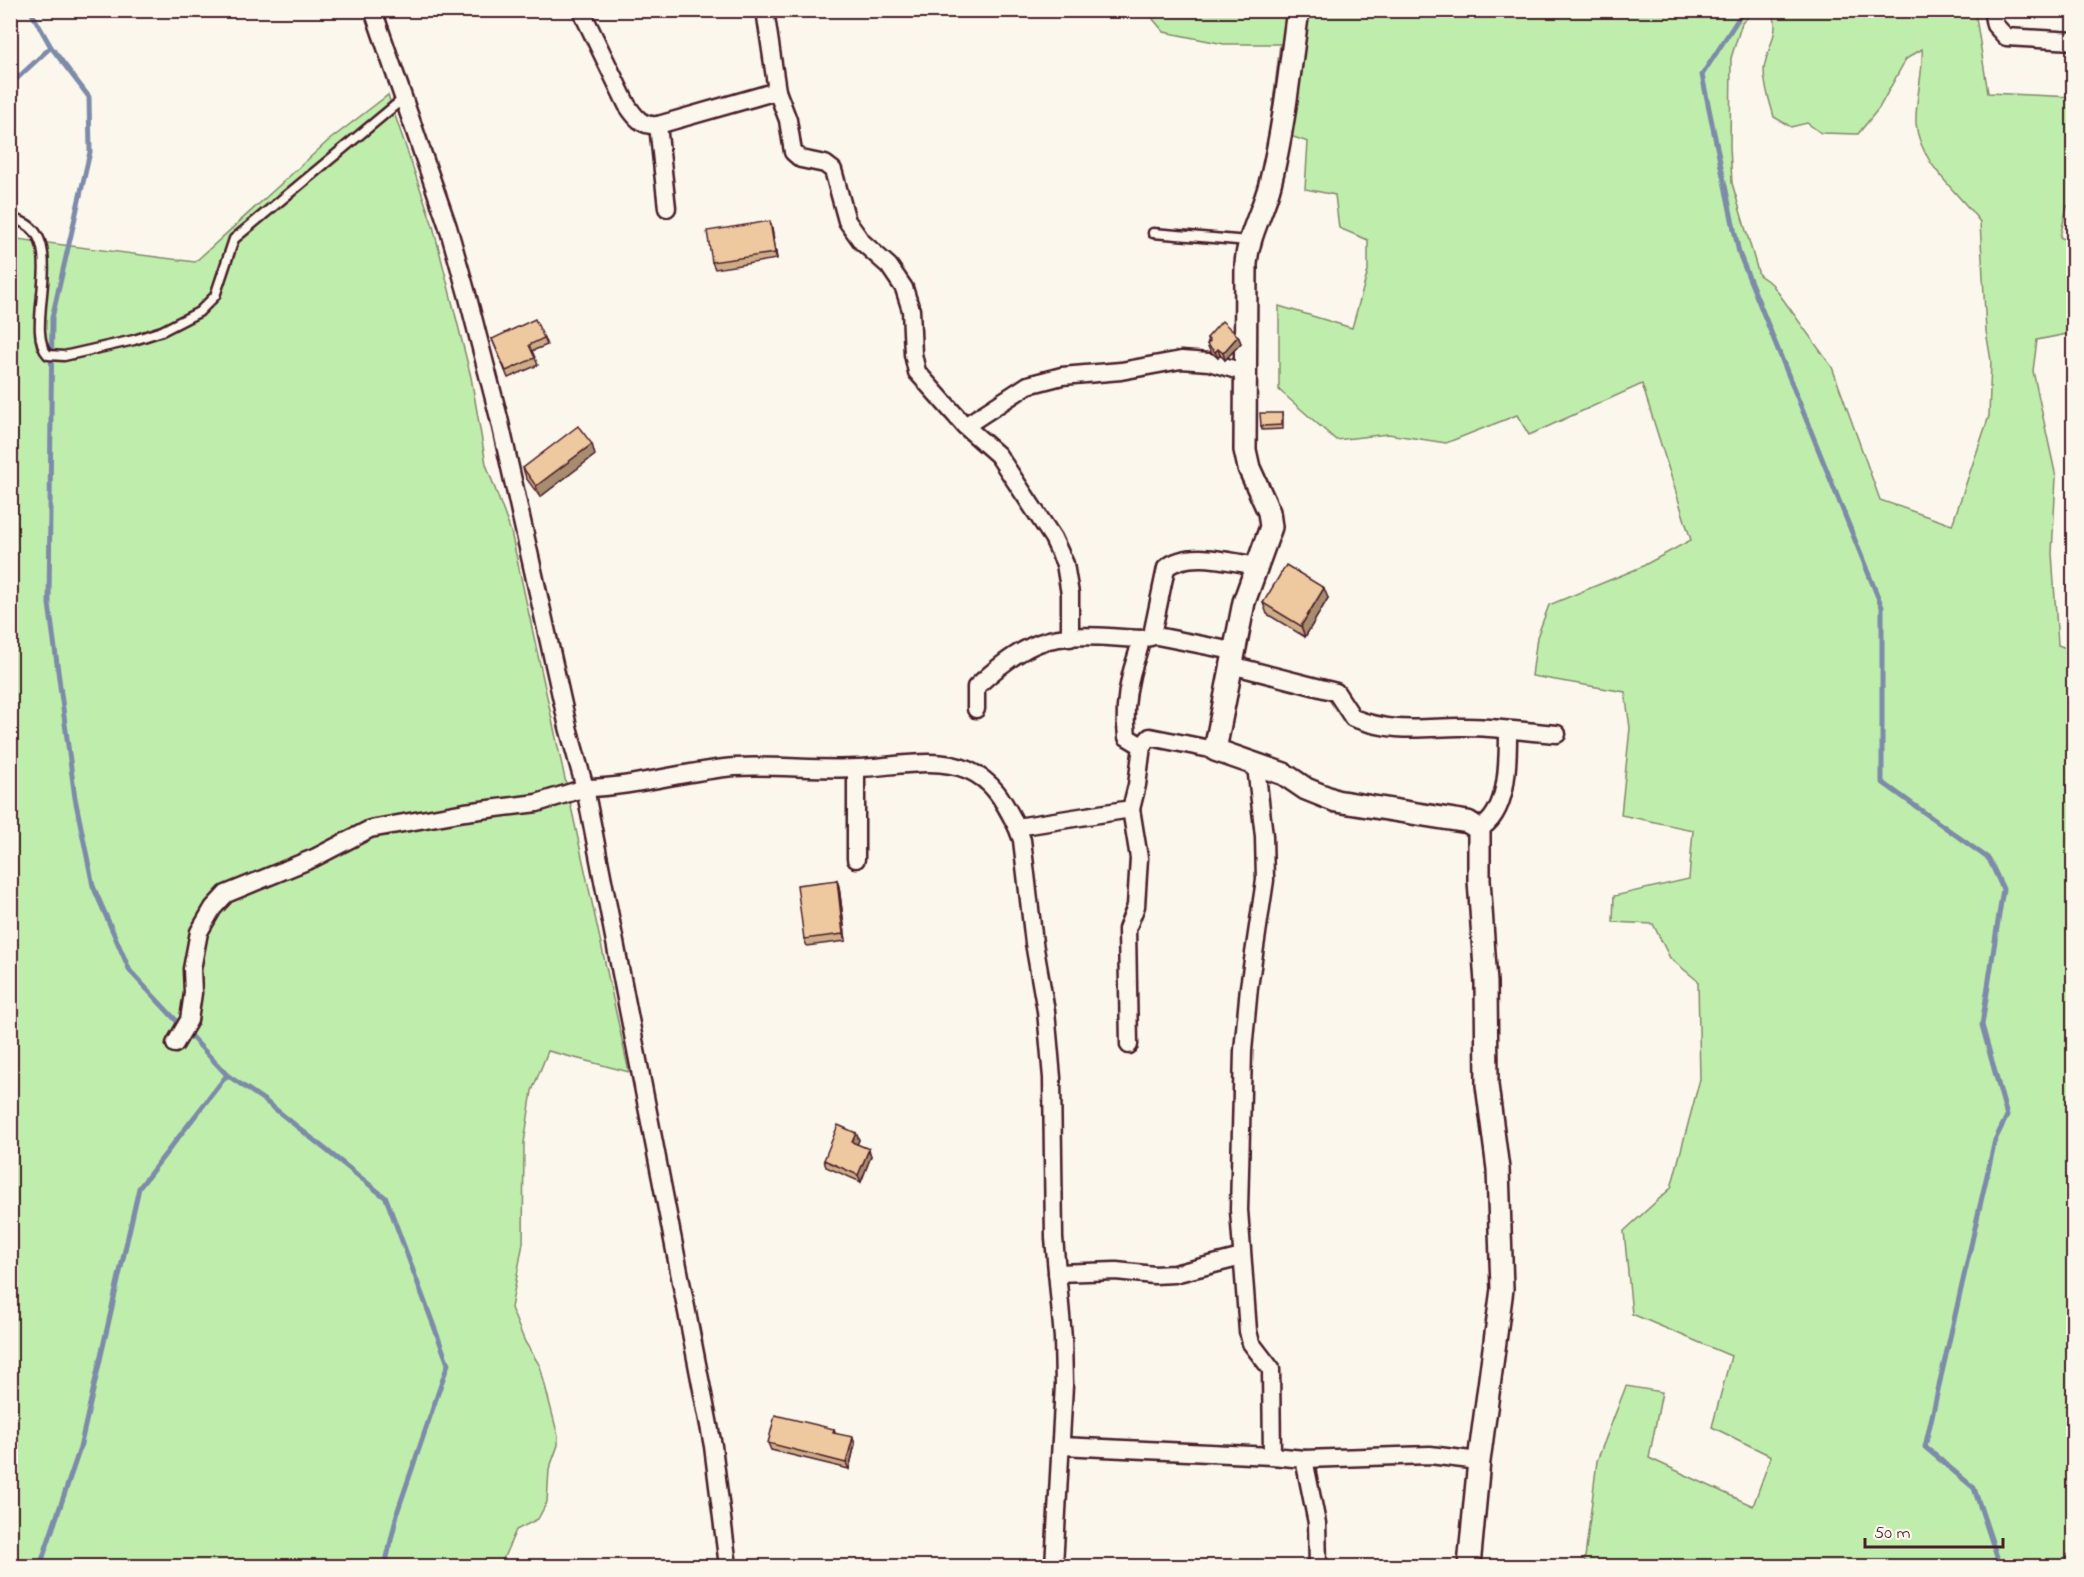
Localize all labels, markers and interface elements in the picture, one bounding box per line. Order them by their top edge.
scale bar [1865,1511,2003,1549]
text: 50 m [1874,1521,1911,1547]

